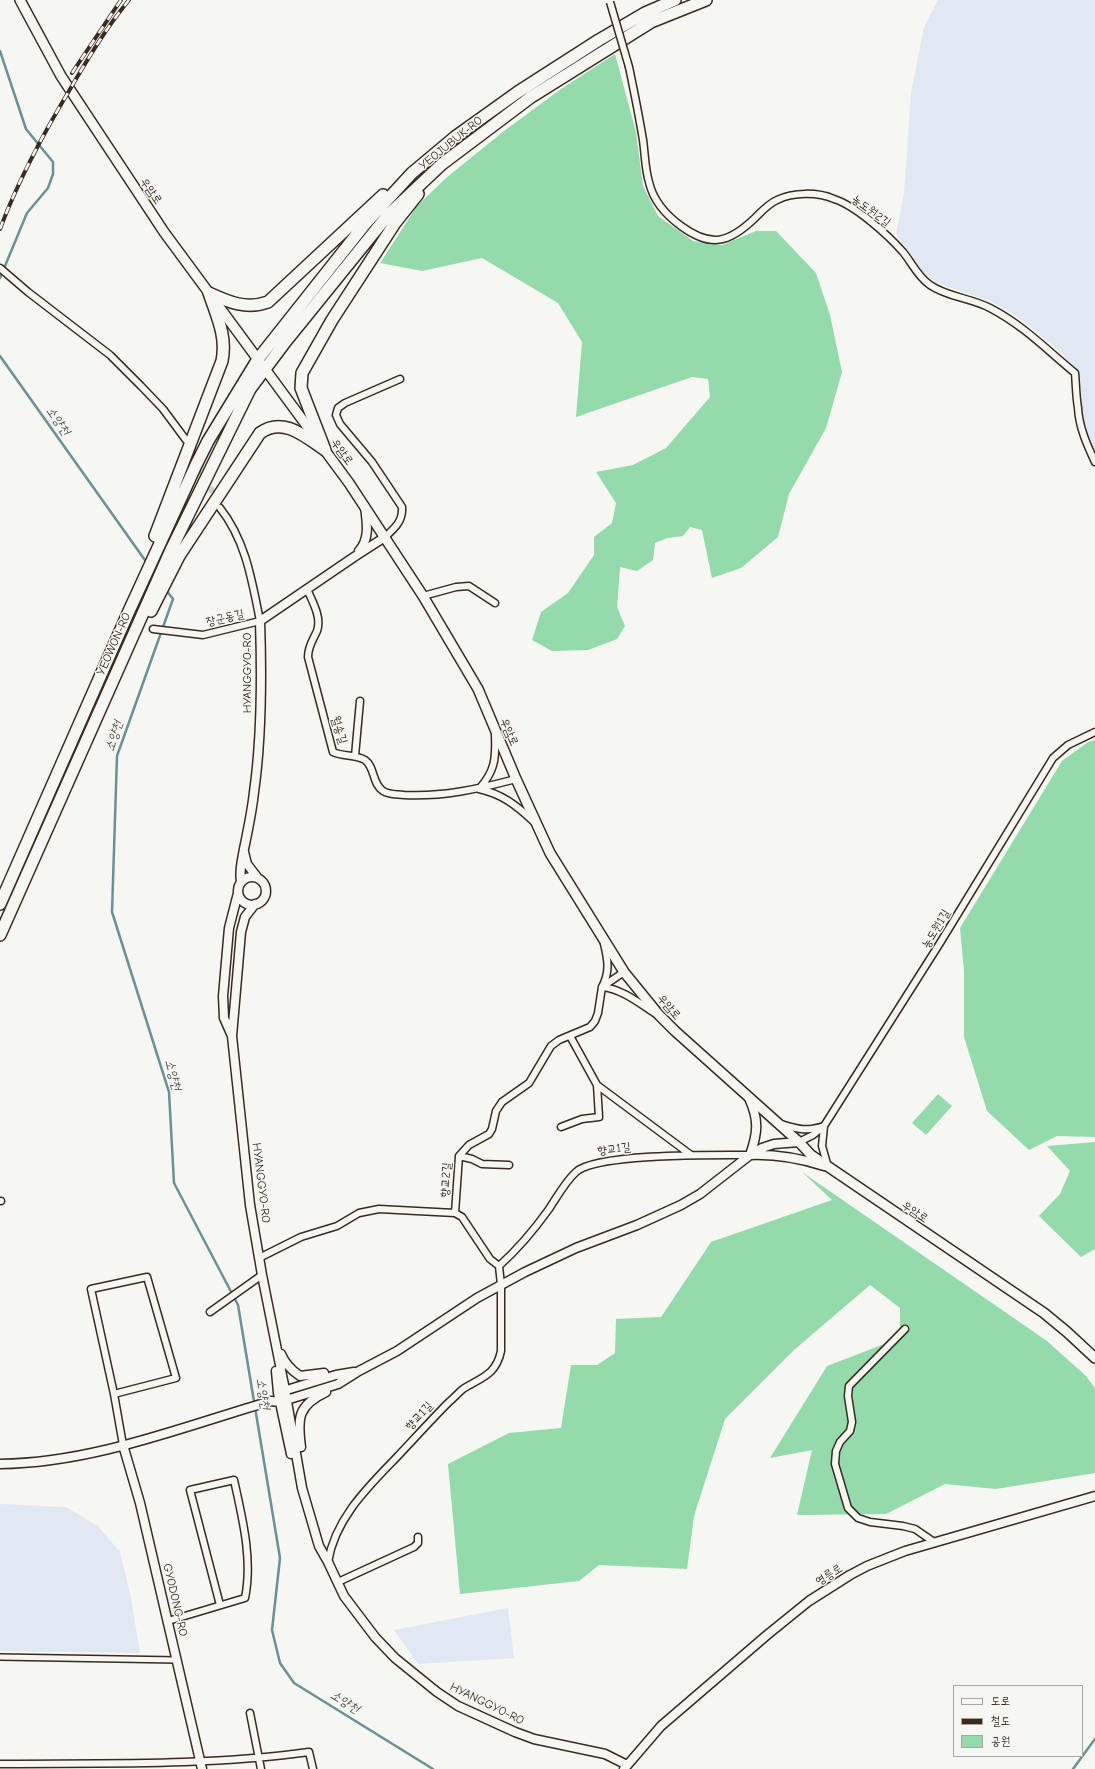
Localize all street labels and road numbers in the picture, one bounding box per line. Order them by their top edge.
street label: YEOJUBUK-RO [416,113,486,173]
street label: 우암로 [137,175,165,207]
street label: 농도원2길 [849,192,893,230]
street label: 우암로 [328,436,356,468]
street label: 장군동길 [205,607,245,629]
street label: YEOWON-RO [94,610,134,678]
street label: HYANGGYO-RO [241,633,255,713]
street label: 월송길 [328,714,350,746]
street label: 우암로 [497,716,521,748]
street label: 농도원1길 [919,907,953,951]
street label: 우암로 [654,991,684,1023]
street label: 향교1길 [596,1140,632,1158]
street label: HYANGGYO-RO [249,1142,273,1224]
street label: 향교2길 [438,1162,454,1198]
street label: 우암로 [899,1198,931,1226]
street label: 향교1길 [402,1399,436,1433]
street label: 영릉로 [813,1561,845,1589]
street label: GYODONG-RO [160,1562,190,1638]
street label: HYANGGYO-RO [448,1680,526,1728]

